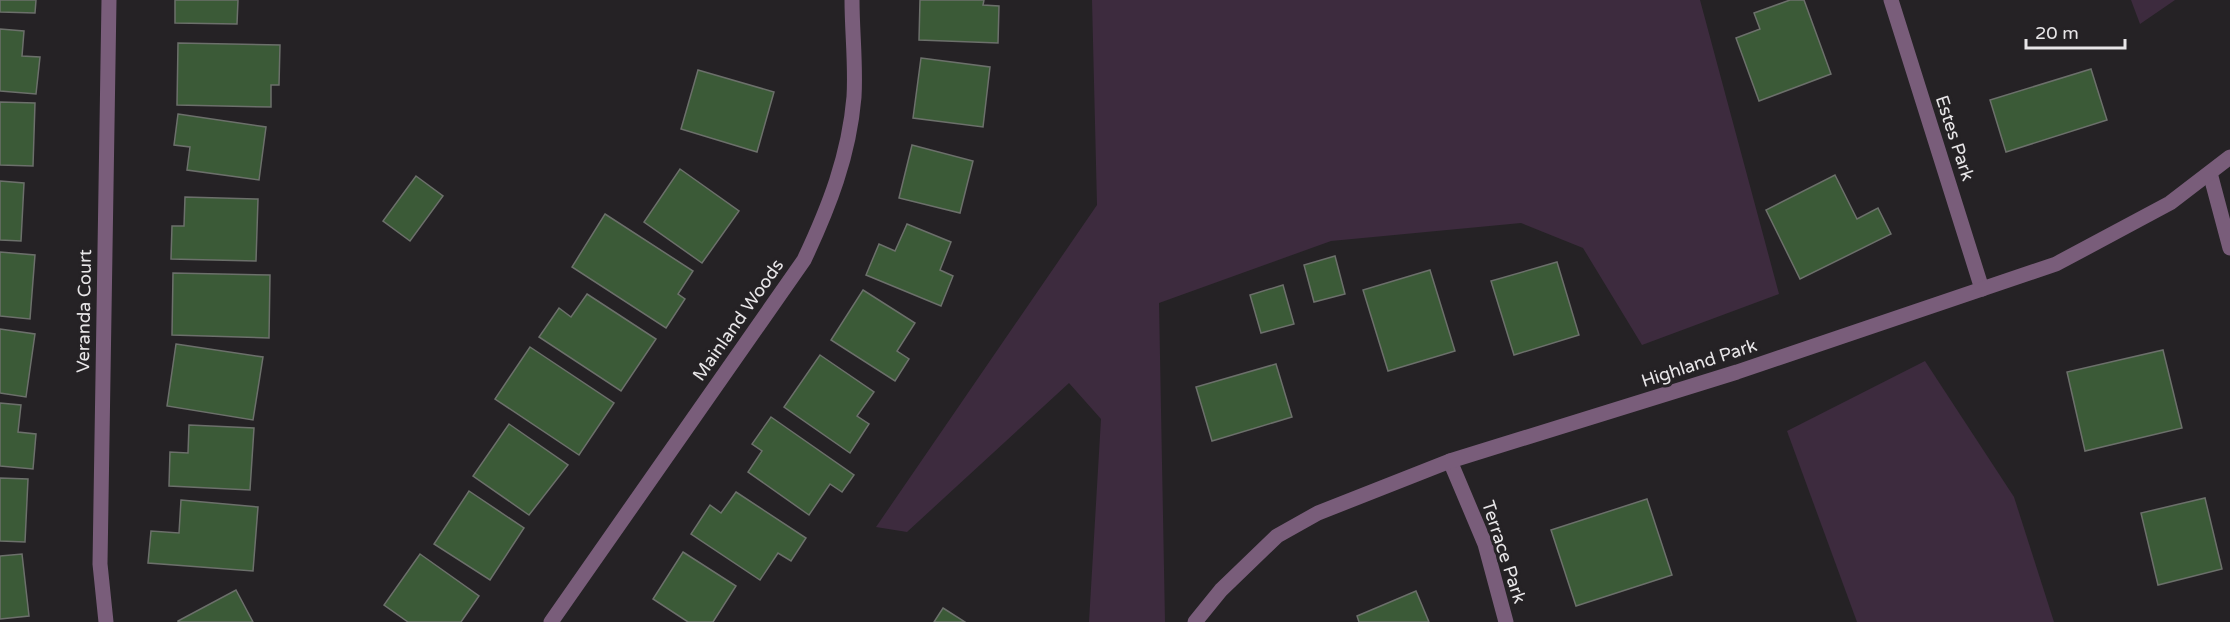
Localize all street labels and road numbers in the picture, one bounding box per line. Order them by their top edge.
street label: Estes Park [1931,92,1979,184]
street label: Veranda Court [72,249,96,373]
street label: Mainland Woods [688,255,788,385]
street label: Highland Park [1638,334,1760,392]
street label: Terrace Park [1477,498,1531,606]

